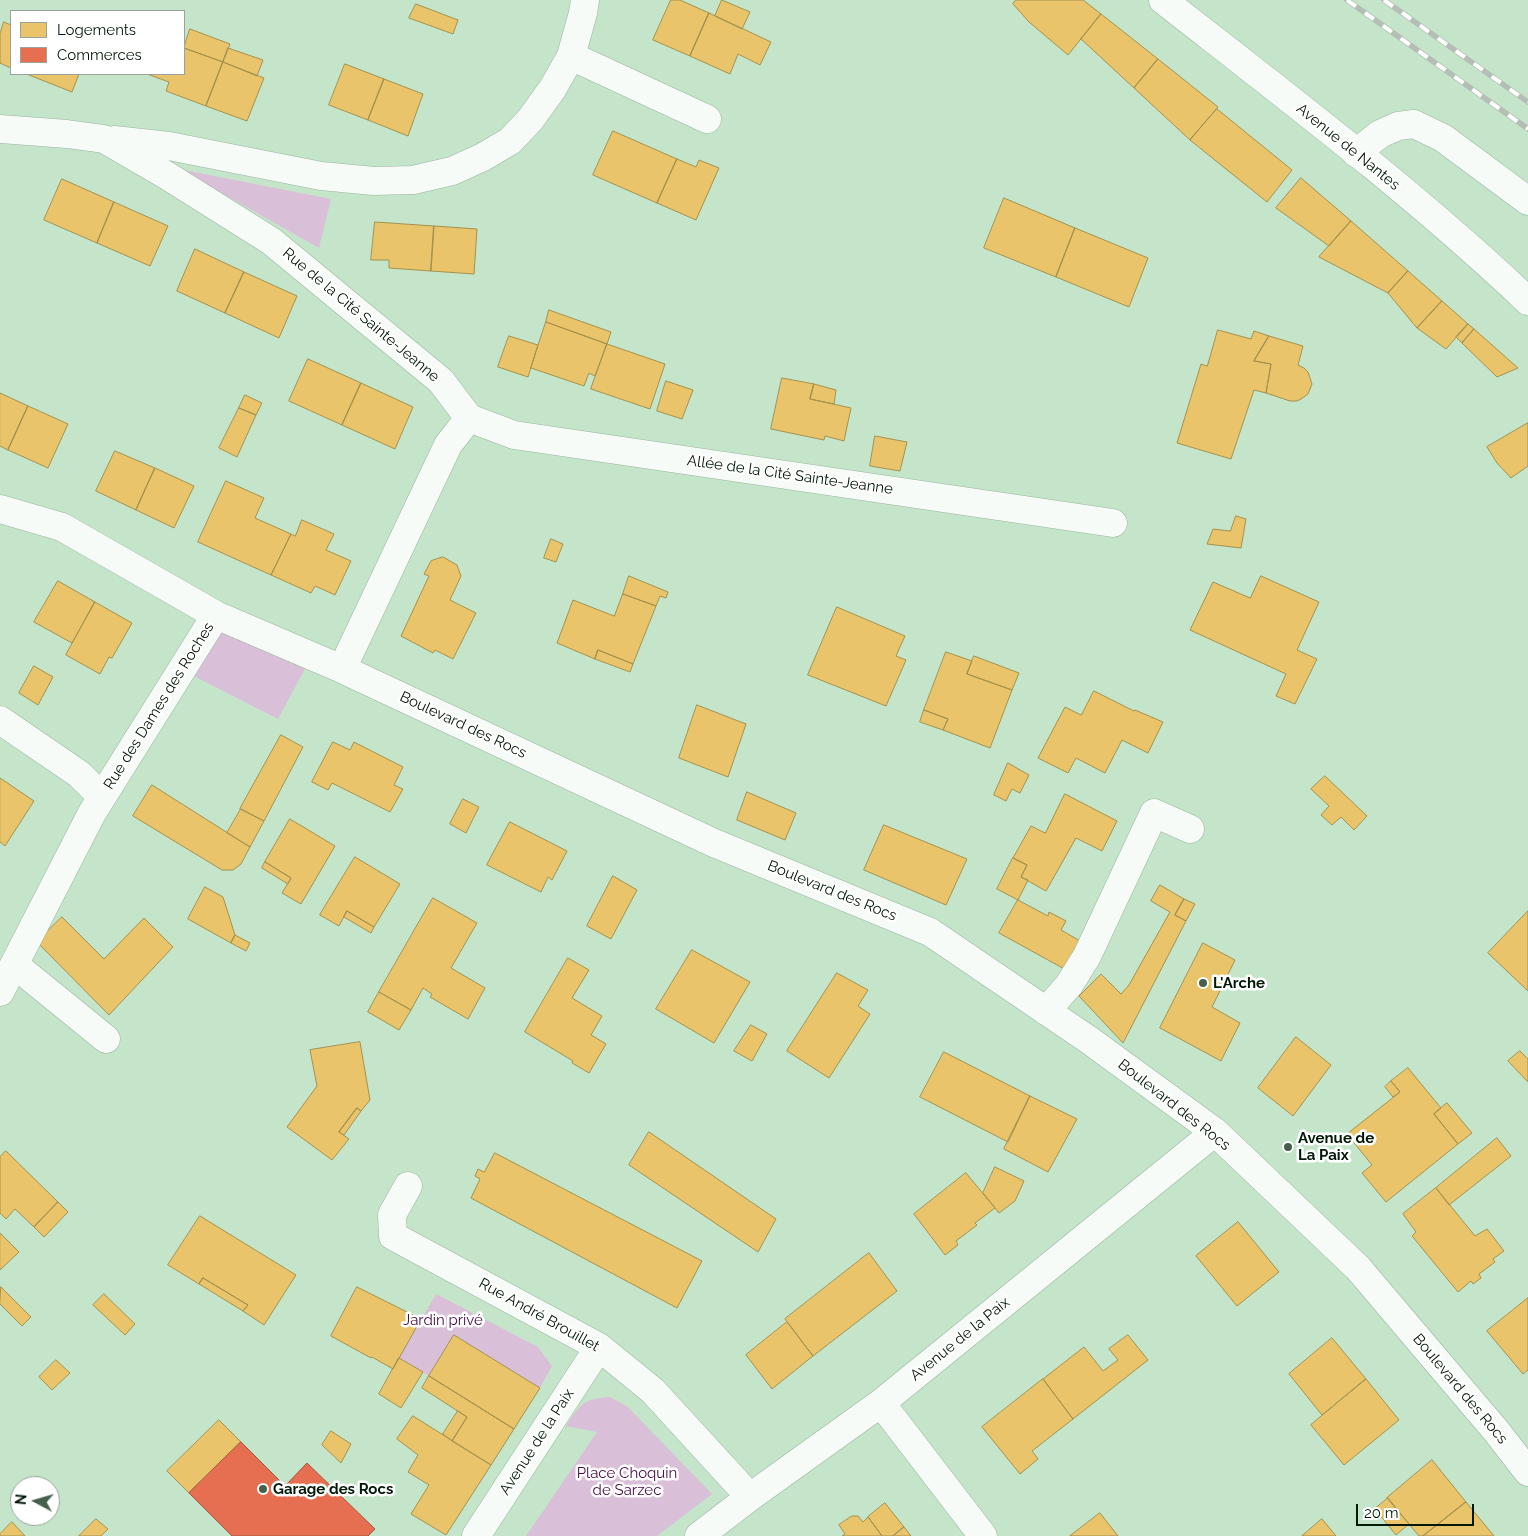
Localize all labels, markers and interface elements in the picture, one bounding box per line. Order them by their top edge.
legend [10,10,185,75]
text: Logements [57,21,136,39]
text: Commerces [57,46,142,64]
street label: Avenue de Nantes [1293,100,1403,194]
street label: Rue de la Cité Sainte-Jeanne [279,244,443,386]
street label: Allée de la Cité Sainte-Jeanne [686,452,894,498]
street label: Rue des Dames des Roches [100,619,218,793]
street label: Boulevard des Rocs [397,688,529,762]
street label: Boulevard des Rocs [765,857,899,925]
place label: L'Arche [1213,974,1265,992]
marker: L'Arche [1197,977,1209,989]
street label: Boulevard des Rocs [1114,1055,1234,1155]
place label: Avenue de La Paix [1298,1129,1374,1164]
marker: Avenue de La Paix [1282,1141,1294,1153]
street label: Rue André Brouillet [476,1274,602,1356]
street label: Avenue de la Paix [907,1293,1013,1385]
park label: Jardin privé [403,1311,483,1329]
street label: Boulevard des Rocs [1409,1330,1511,1448]
street label: Avenue de la Paix [496,1386,578,1498]
park label: Place Choquin de Sarzec [577,1464,677,1499]
north arrow [10,1476,60,1526]
place label: Garage des Rocs [273,1480,393,1498]
marker: Garage des Rocs [257,1483,269,1495]
text: N [13,1493,30,1506]
scale bar [1358,1494,1476,1526]
text: 20 m [1364,1504,1399,1522]

